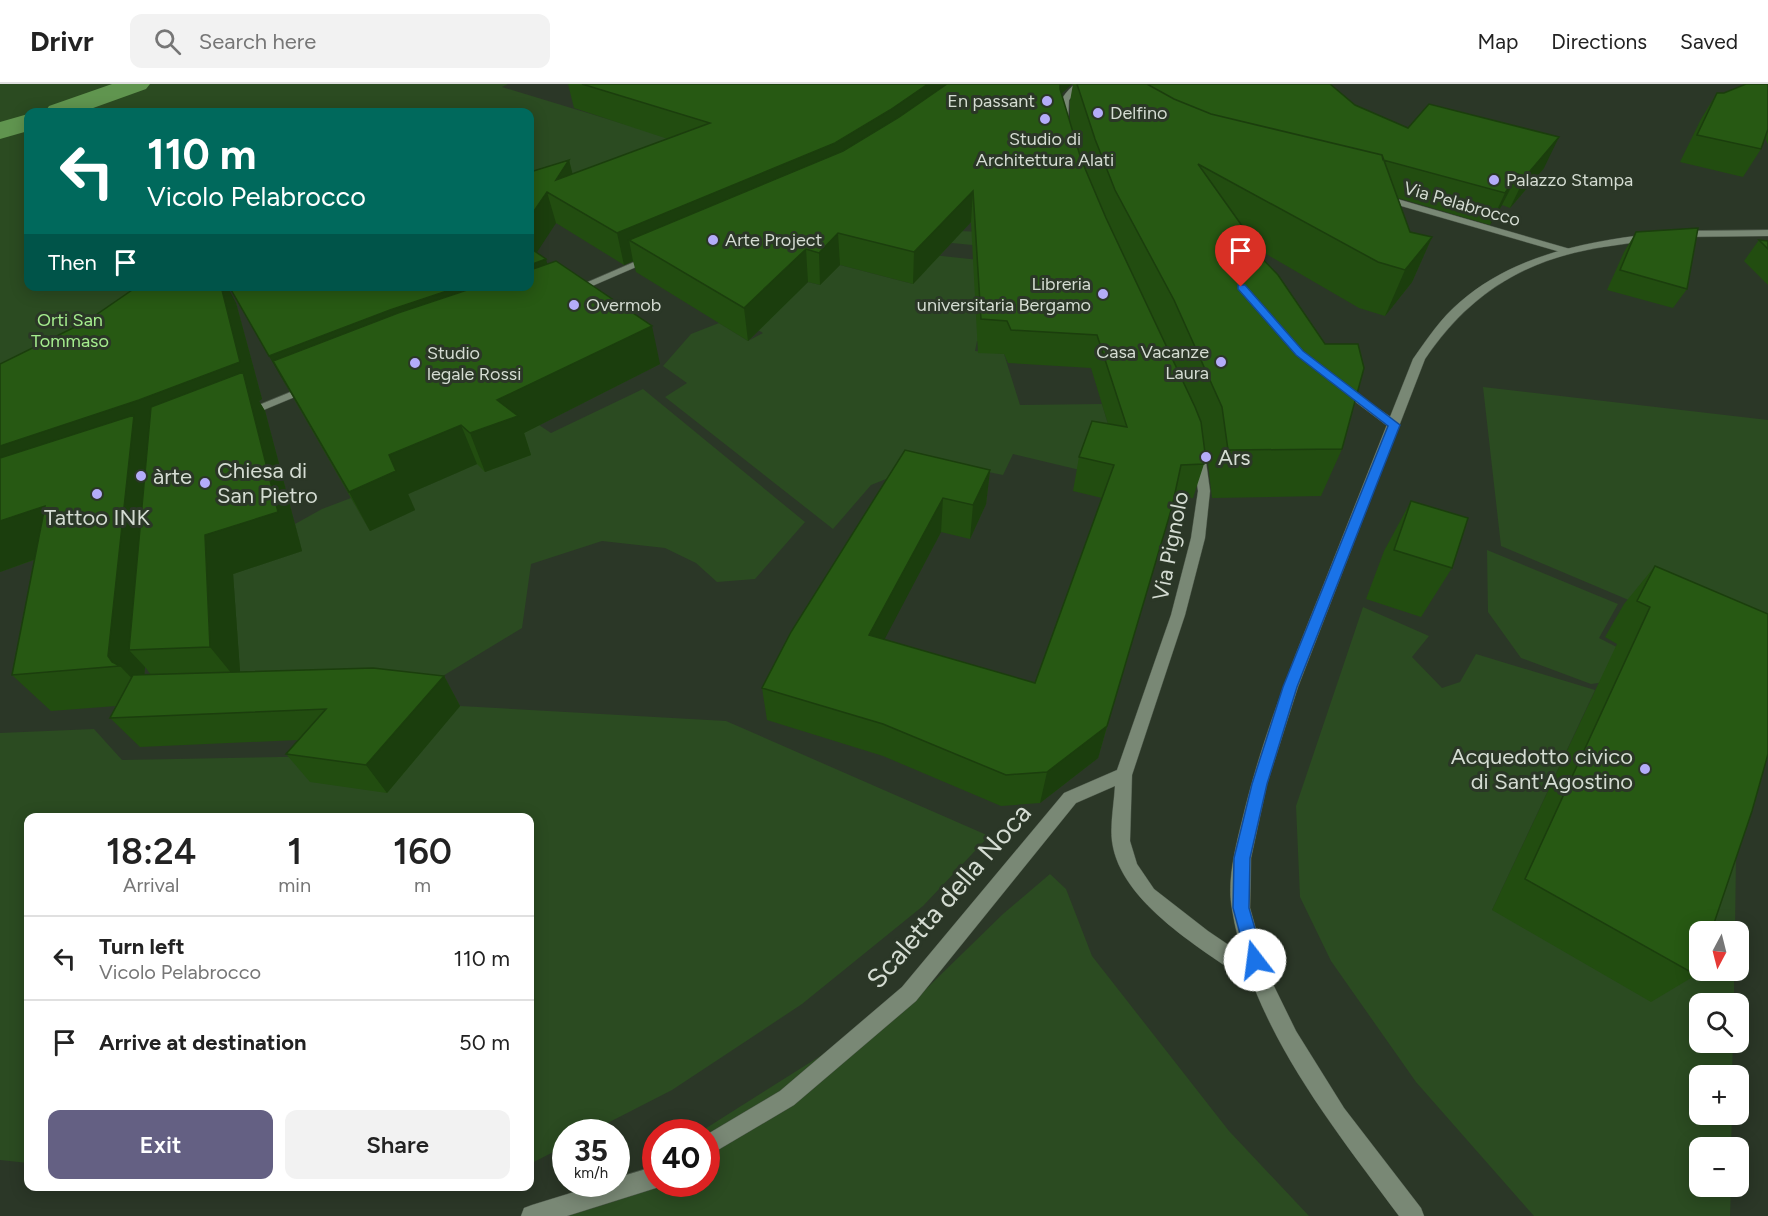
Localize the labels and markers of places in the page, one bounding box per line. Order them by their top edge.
place label: En passant [947,90,1035,112]
marker: En passant [1040,94,1054,108]
place label: Delfino [1110,102,1167,124]
marker: Delfino [1091,106,1105,120]
marker: Studio di Architettura Alati [1038,112,1052,126]
place label: Studio di Architettura Alati [976,128,1114,171]
place label: Palazzo Stampa [1506,169,1633,191]
marker: Palazzo Stampa [1487,173,1501,187]
pin [1215,225,1266,287]
place label: Arte Project [725,229,823,251]
marker: Arte Project [706,233,720,247]
place label: Libreria universitaria Bergamo [917,273,1091,316]
marker: Libreria universitaria Bergamo [1096,287,1110,301]
place label: Overmob [586,294,661,316]
marker: Overmob [567,298,581,312]
place label: Casa Vacanze Laura [1096,341,1209,384]
place label: Studio legale Rossi [427,342,521,385]
marker: Casa Vacanze Laura [1214,355,1228,369]
marker: Studio legale Rossi [408,356,422,370]
place label: Ars [1218,444,1251,471]
marker: Ars [1199,450,1213,464]
place label: Chiesa di San Pietro [217,457,318,509]
place label: àrte [153,463,192,490]
marker: àrte [134,469,148,483]
marker: Chiesa di San Pietro [198,476,212,490]
marker: Tattoo INK [90,487,104,501]
place label: Tattoo INK [44,504,151,531]
place label: Acquedotto civico di Sant'Agostino [1451,743,1633,795]
marker: Acquedotto civico di Sant'Agostino [1638,762,1652,776]

